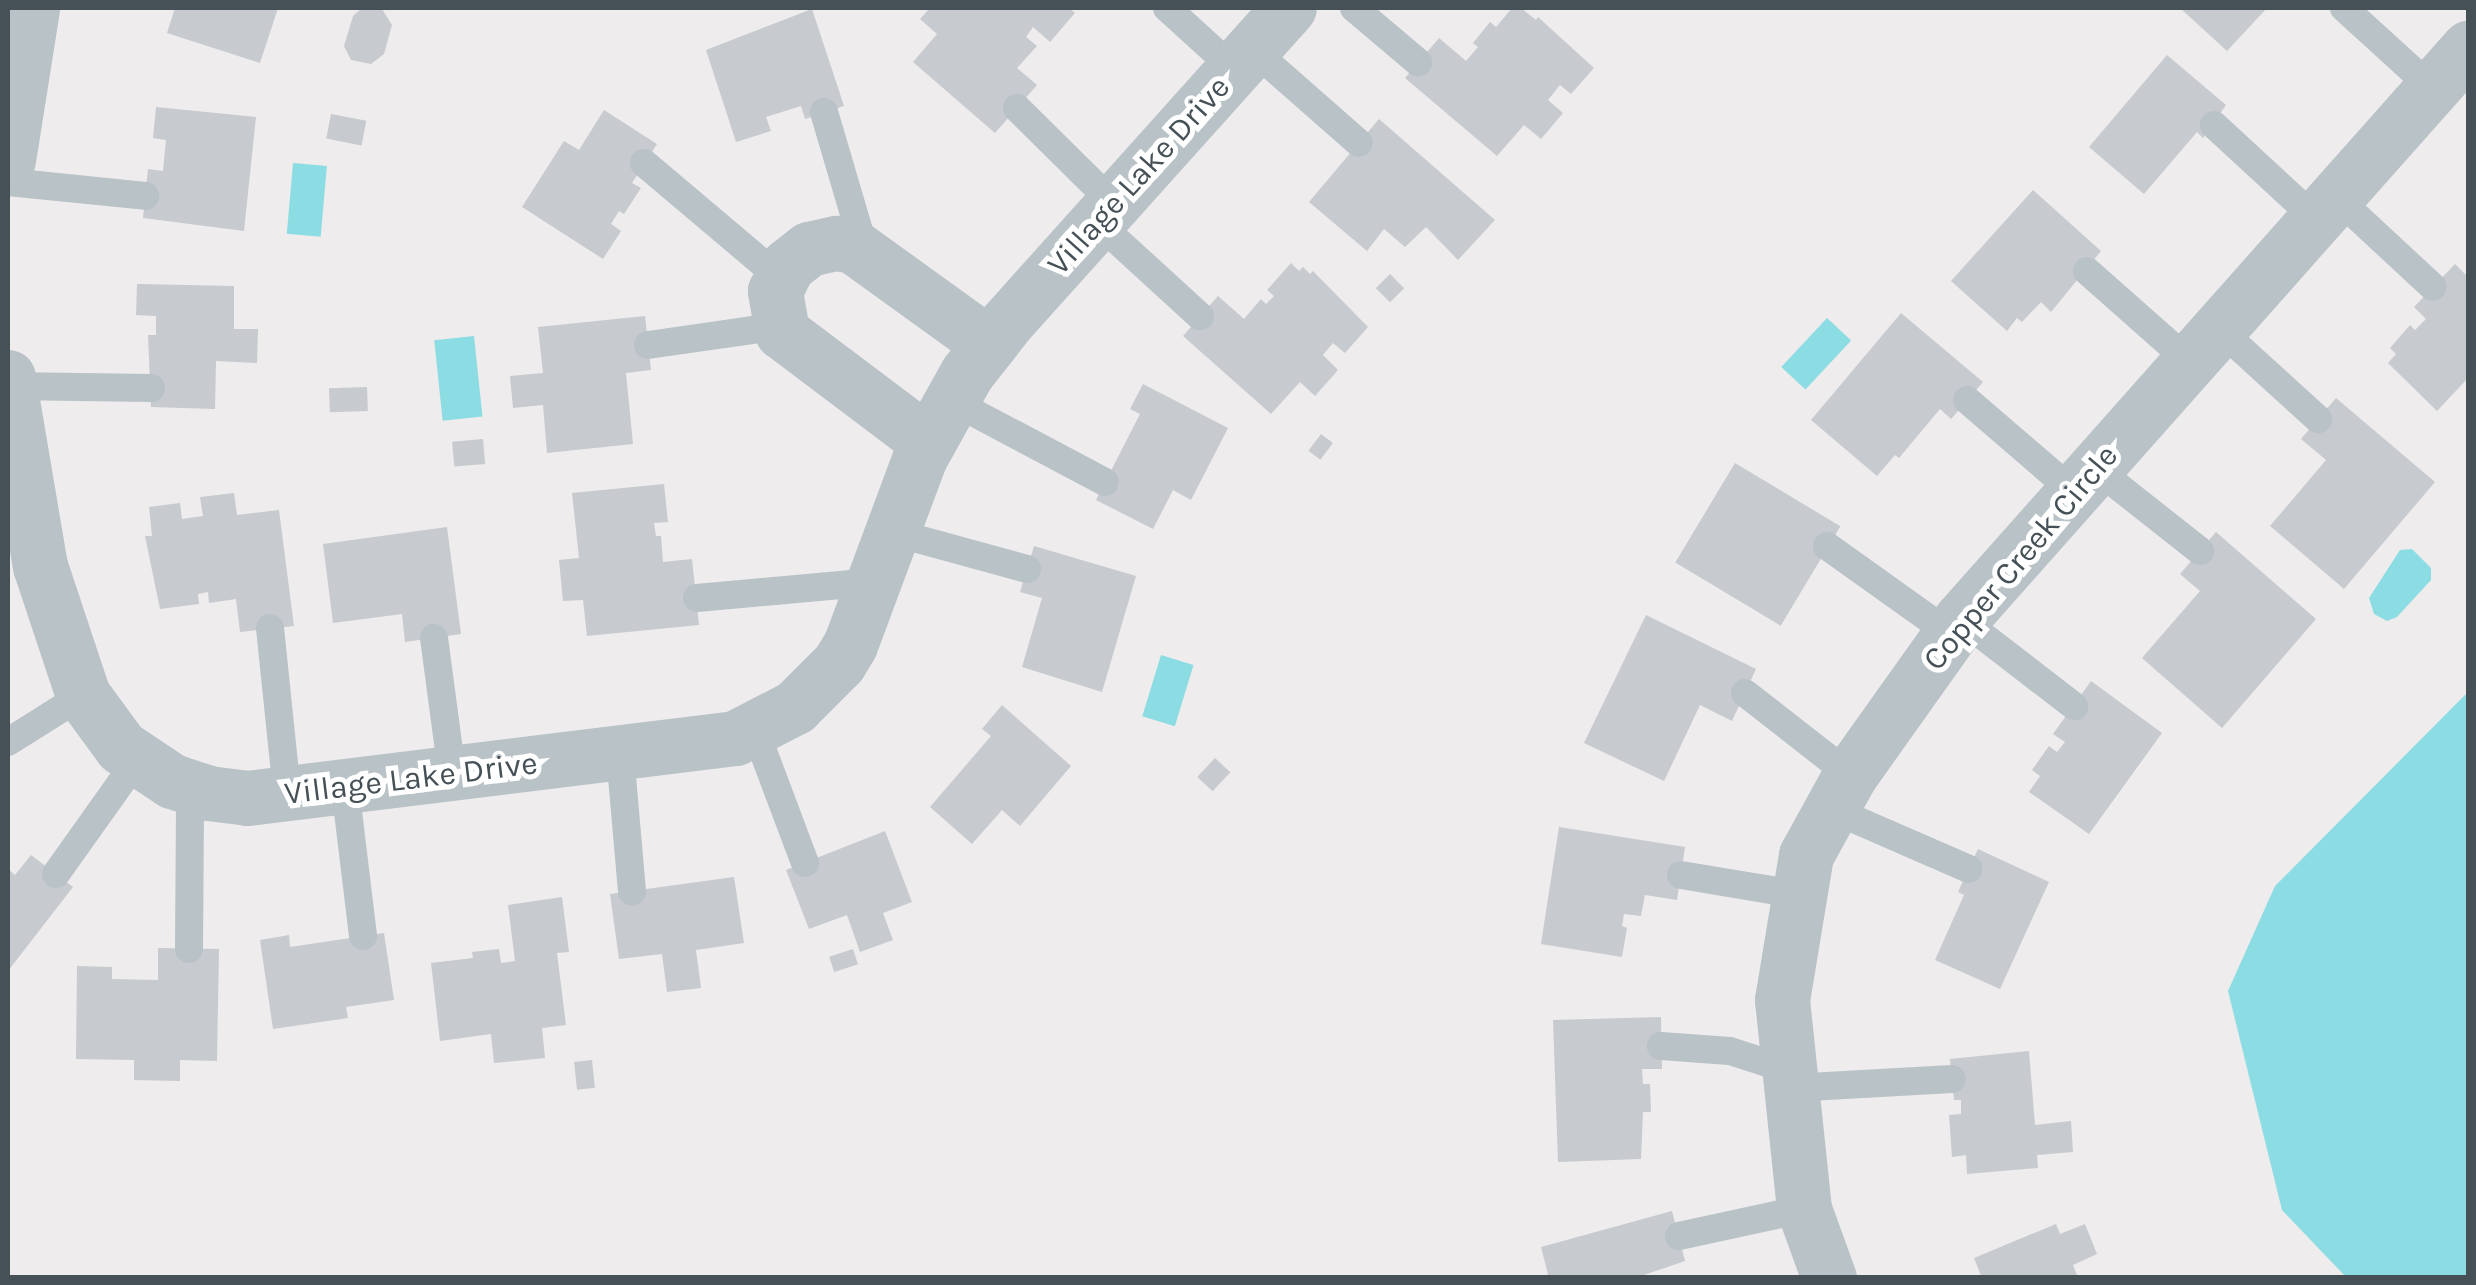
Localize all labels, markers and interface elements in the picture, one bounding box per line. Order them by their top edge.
street label: Village Lake Drive [1040,69,1238,283]
street label: Copper Creek Circle [1916,437,2126,679]
street label: Village Lake Drive [282,744,540,814]

